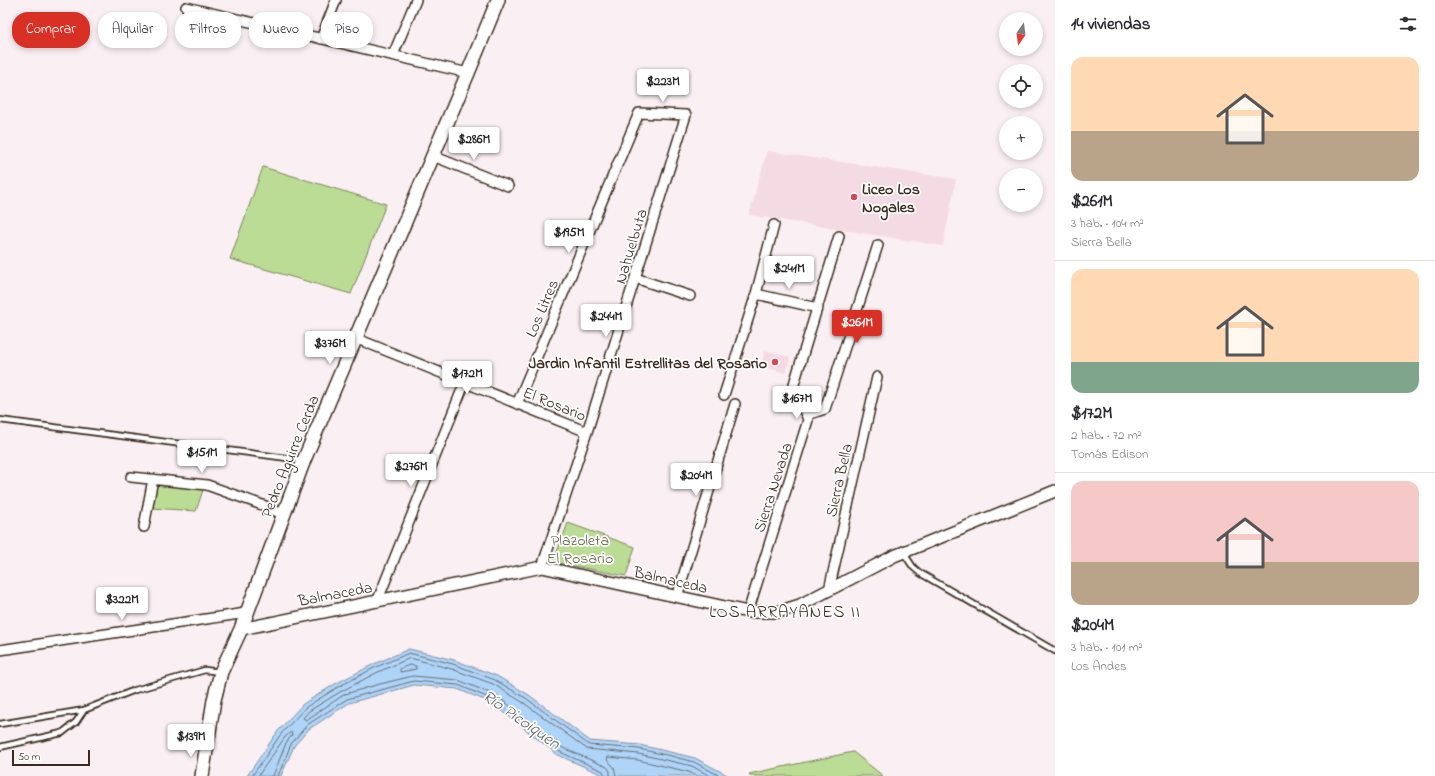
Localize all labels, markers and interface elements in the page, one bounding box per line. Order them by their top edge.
chip: Comprar [12,12,90,48]
chip: Alquilar [98,12,167,48]
chip: Filtros [175,12,241,48]
chip: Nuevo [249,12,313,48]
chip: Piso [321,12,373,48]
north arrow [999,12,1043,56]
map controls [999,12,1043,212]
text: 14 viviendas [1071,12,1150,37]
icon: filters [1397,13,1419,35]
button: locate [999,64,1043,108]
pin: $223M [635,69,691,103]
text: $223M [646,72,680,91]
icon: home [1209,83,1281,155]
button: + [999,116,1043,160]
pin: $286M [446,127,502,161]
text: $286M [458,130,490,149]
button: − [999,168,1043,212]
place label: Liceo Los Nogales [862,178,920,221]
text: $261M [1071,189,1113,214]
marker: Liceo Los Nogales [849,192,859,202]
street label: Nahuelbuta [609,206,655,287]
text: 3 hab. · 104 m² [1071,214,1144,233]
pin: $195M [541,220,597,254]
text: $195M [553,223,585,242]
text: Sierra Bella [1071,233,1132,252]
pin: $241M [761,256,817,290]
text: $241M [773,259,805,278]
street label: Los Litres [520,276,566,341]
icon: home [1209,295,1281,367]
pin: $244M [578,304,634,338]
text: $244M [590,307,622,326]
pin: $261M [829,310,885,344]
text: $261M [841,313,873,332]
pin: $376M [302,331,358,365]
text: $376M [314,334,346,353]
place label: Jardin Infantil Estrellitas del Rosario [529,352,767,376]
marker: Jardin Infantil Estrellitas del Rosario [770,357,780,367]
pin: $172M [439,361,495,395]
text: $172M [451,364,483,383]
street label: El Rosario [519,381,590,428]
pin: $167M [769,386,825,420]
text: $167M [782,389,812,408]
street label: Pedro Aguirre Cerda [255,392,326,522]
text: $172M [1071,401,1112,426]
text: 2 hab. · 72 m² [1071,426,1142,445]
pin: $151M [174,440,230,474]
street label: Sierra Nevada [748,440,800,536]
street label: Sierra Bella [820,441,860,520]
text: $151M [186,443,218,462]
text: Tomás Edison [1071,445,1149,464]
pin: $276M [383,454,439,488]
text: $276M [394,457,428,476]
pin: $204M [668,463,724,497]
text: $204M [679,466,713,485]
icon: home [1209,507,1281,579]
park label: Plazoleta El Rosario [547,529,613,571]
street label: Balmaceda [630,561,710,601]
street label: Balmaceda [295,576,375,614]
pin: $322M [94,587,150,621]
text: $322M [105,590,139,609]
district label: LOS ARRAYANES II [709,600,861,625]
text: $204M [1071,613,1114,638]
text: 3 hab. · 101 m² [1071,638,1143,657]
text: Los Andes [1071,657,1127,676]
water label: Río Picoiquen [477,684,566,757]
pin: $139M [163,724,219,758]
text: $139M [176,727,206,746]
scale bar [12,748,90,767]
text: 50 m [18,749,40,765]

